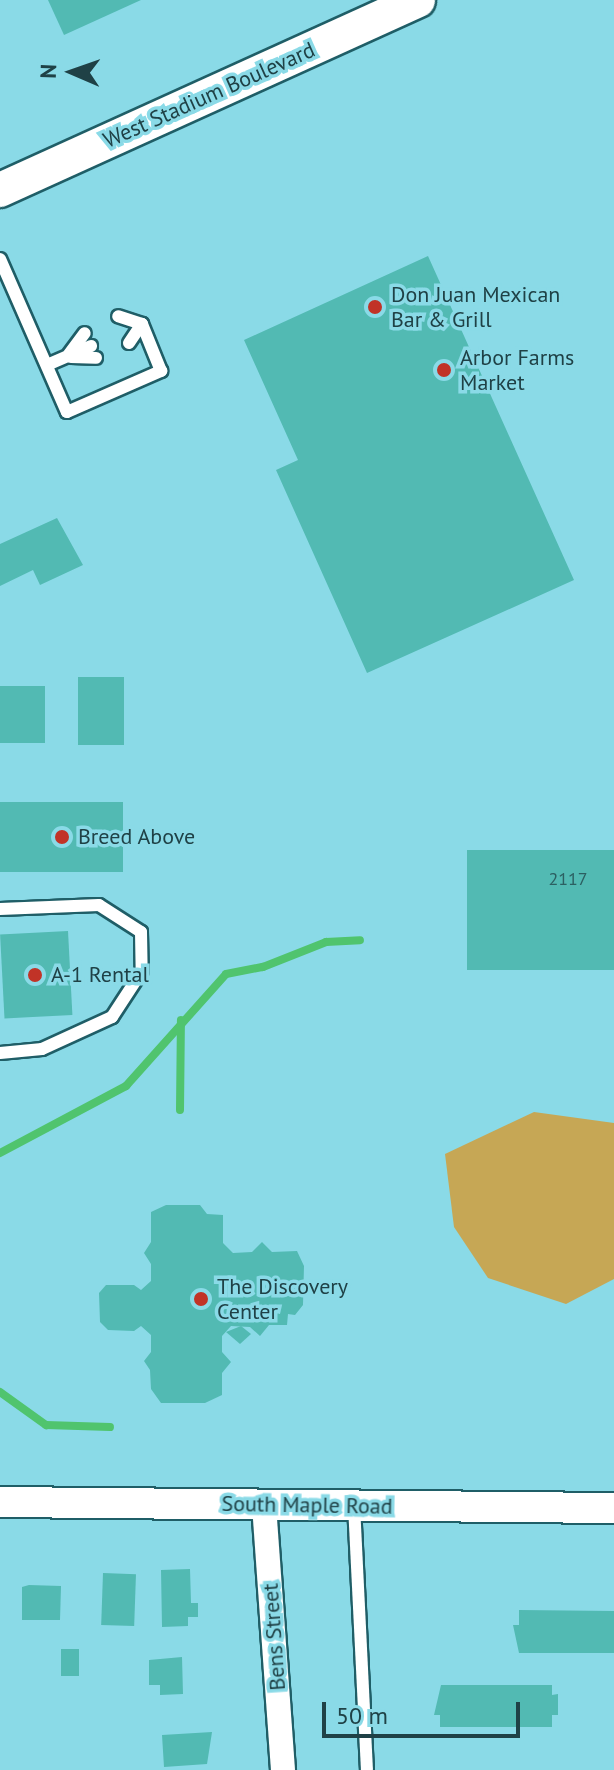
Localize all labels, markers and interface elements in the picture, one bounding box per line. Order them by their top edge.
north arrow [32,32,112,112]
street label: West Stadium Boulevard [99,36,319,154]
text: N [34,63,62,79]
place label: Don Juan Mexican Bar & Grill [391,281,560,332]
marker: Don Juan Mexican Bar & Grill [366,298,384,316]
place label: Arbor Farms Market [460,344,574,396]
marker: Arbor Farms Market [435,361,453,379]
place label: Breed Above [78,824,196,850]
marker: Breed Above [53,828,71,846]
house number: 2117 [548,868,588,890]
place label: A-1 Rental [51,962,149,988]
marker: A-1 Rental [26,966,44,984]
place label: The Discovery Center [217,1273,348,1324]
marker: The Discovery Center [192,1290,210,1308]
street label: South Maple Road [221,1490,393,1520]
street label: Bens Street [257,1583,291,1691]
scale bar [326,1686,524,1736]
text: 50 m [336,1700,388,1731]

